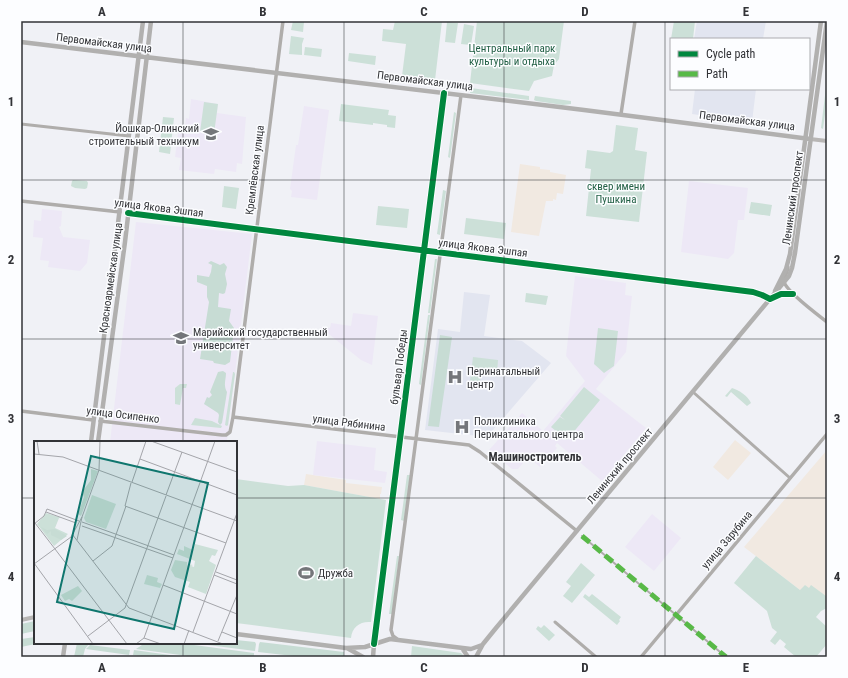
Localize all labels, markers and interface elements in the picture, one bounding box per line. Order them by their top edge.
text: A [98,4,106,19]
text: B [259,4,267,19]
text: C [420,4,428,19]
text: D [581,4,589,19]
text: E [743,4,750,19]
street label: Первомайская улица [55,31,153,55]
legend [670,38,810,90]
park label: Центральный парк культуры и отдыха [469,42,556,68]
text: Cycle path [706,47,756,61]
text: Path [706,67,728,81]
street label: Первомайская улица [376,69,474,93]
text: 1 [8,94,14,109]
text: 1 [834,94,840,109]
street label: Первомайская улица [698,109,796,133]
place label: Йошкар-Олинский строительный техникум [89,122,199,148]
street label: Кремлёвская улица [243,124,267,216]
school or university icon: Йошкар-Олинский строительный техникум [202,125,220,143]
street label: Ленинский проспект [780,150,806,246]
park label: сквер имени Пушкина [587,180,645,206]
street label: улица Якова Эшпая [114,196,204,220]
street label: Красноармейская улица [97,222,125,334]
street label: улица Якова Эшпая [438,236,528,260]
text: 2 [8,252,15,267]
text: 2 [834,252,841,267]
place label: Марийский государственный университет [193,326,328,352]
school or university icon: Марийский государственный университет [172,329,190,347]
street label: бульвар Победы [388,329,410,405]
place label: Перинатальный центр [467,365,540,391]
hospital icon: Перинатальный центр [446,368,464,386]
street label: улица Осипенко [86,404,161,426]
text: 3 [8,411,14,426]
text: 3 [834,411,840,426]
street label: улица Рябинина [312,412,386,434]
place label: Поликлиника Перинатального центра [474,415,584,441]
hospital icon: Поликлиника Перинатального центра [453,418,471,436]
street label: Ленинский проспект [584,425,656,507]
inset map [34,441,237,644]
district label: Машиностроитель [489,450,582,464]
street label: улица Зарубина [699,508,755,572]
sports icon: Дружба [297,564,315,582]
place label: Дружба [318,567,353,580]
text: 4 [8,569,15,584]
text: 4 [834,569,841,584]
text: A [98,660,106,675]
text: B [259,660,267,675]
text: C [420,660,428,675]
text: D [581,660,589,675]
text: E [743,660,750,675]

